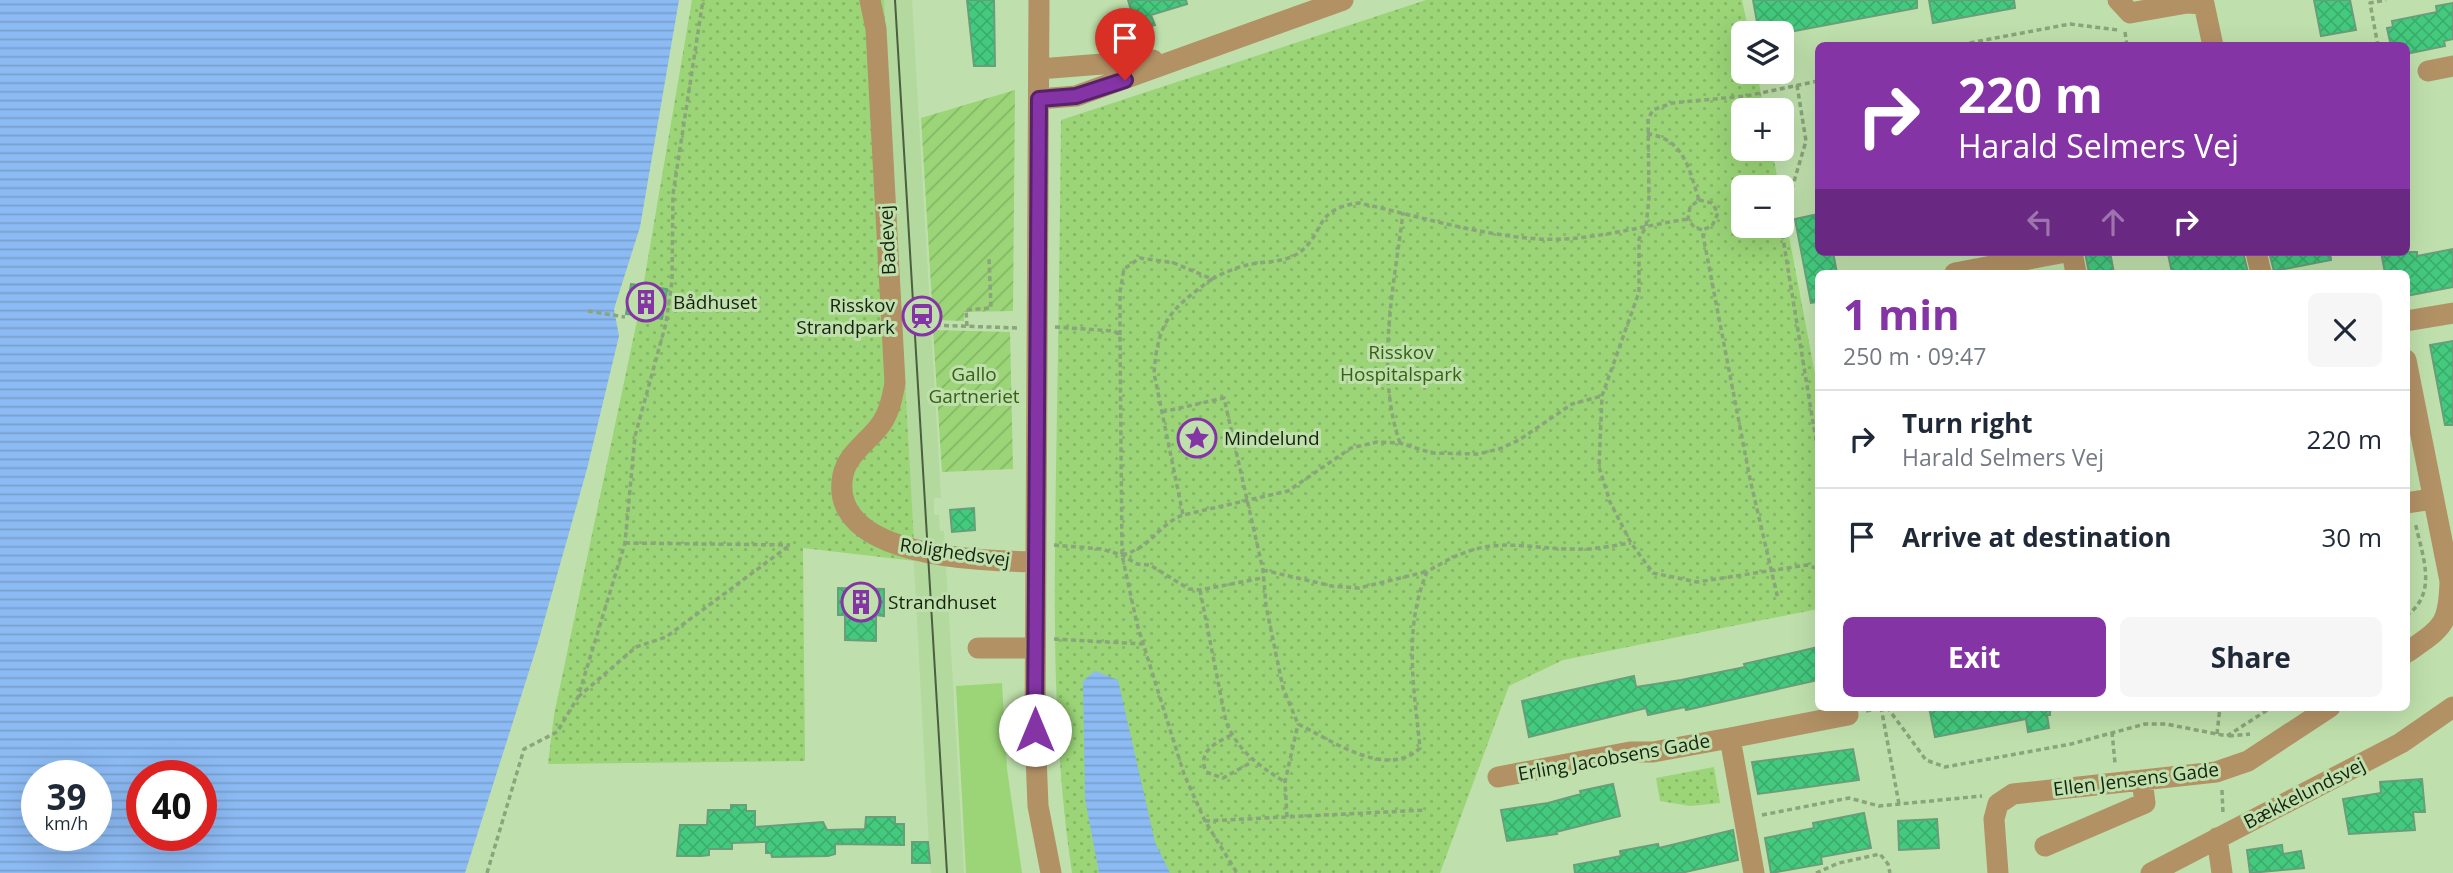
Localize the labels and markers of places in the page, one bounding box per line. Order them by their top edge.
pin [1095,8,1155,80]
building icon: Bådhuset [625,281,667,323]
place label: Bådhuset [673,289,757,315]
place label: Risskov Strandpark [796,292,895,340]
station icon: Risskov Strandpark [901,295,943,337]
place icon: Mindelund [1176,417,1218,459]
place label: Mindelund [1224,425,1320,451]
building icon: Strandhuset [840,581,882,623]
place label: Strandhuset [888,589,997,615]

